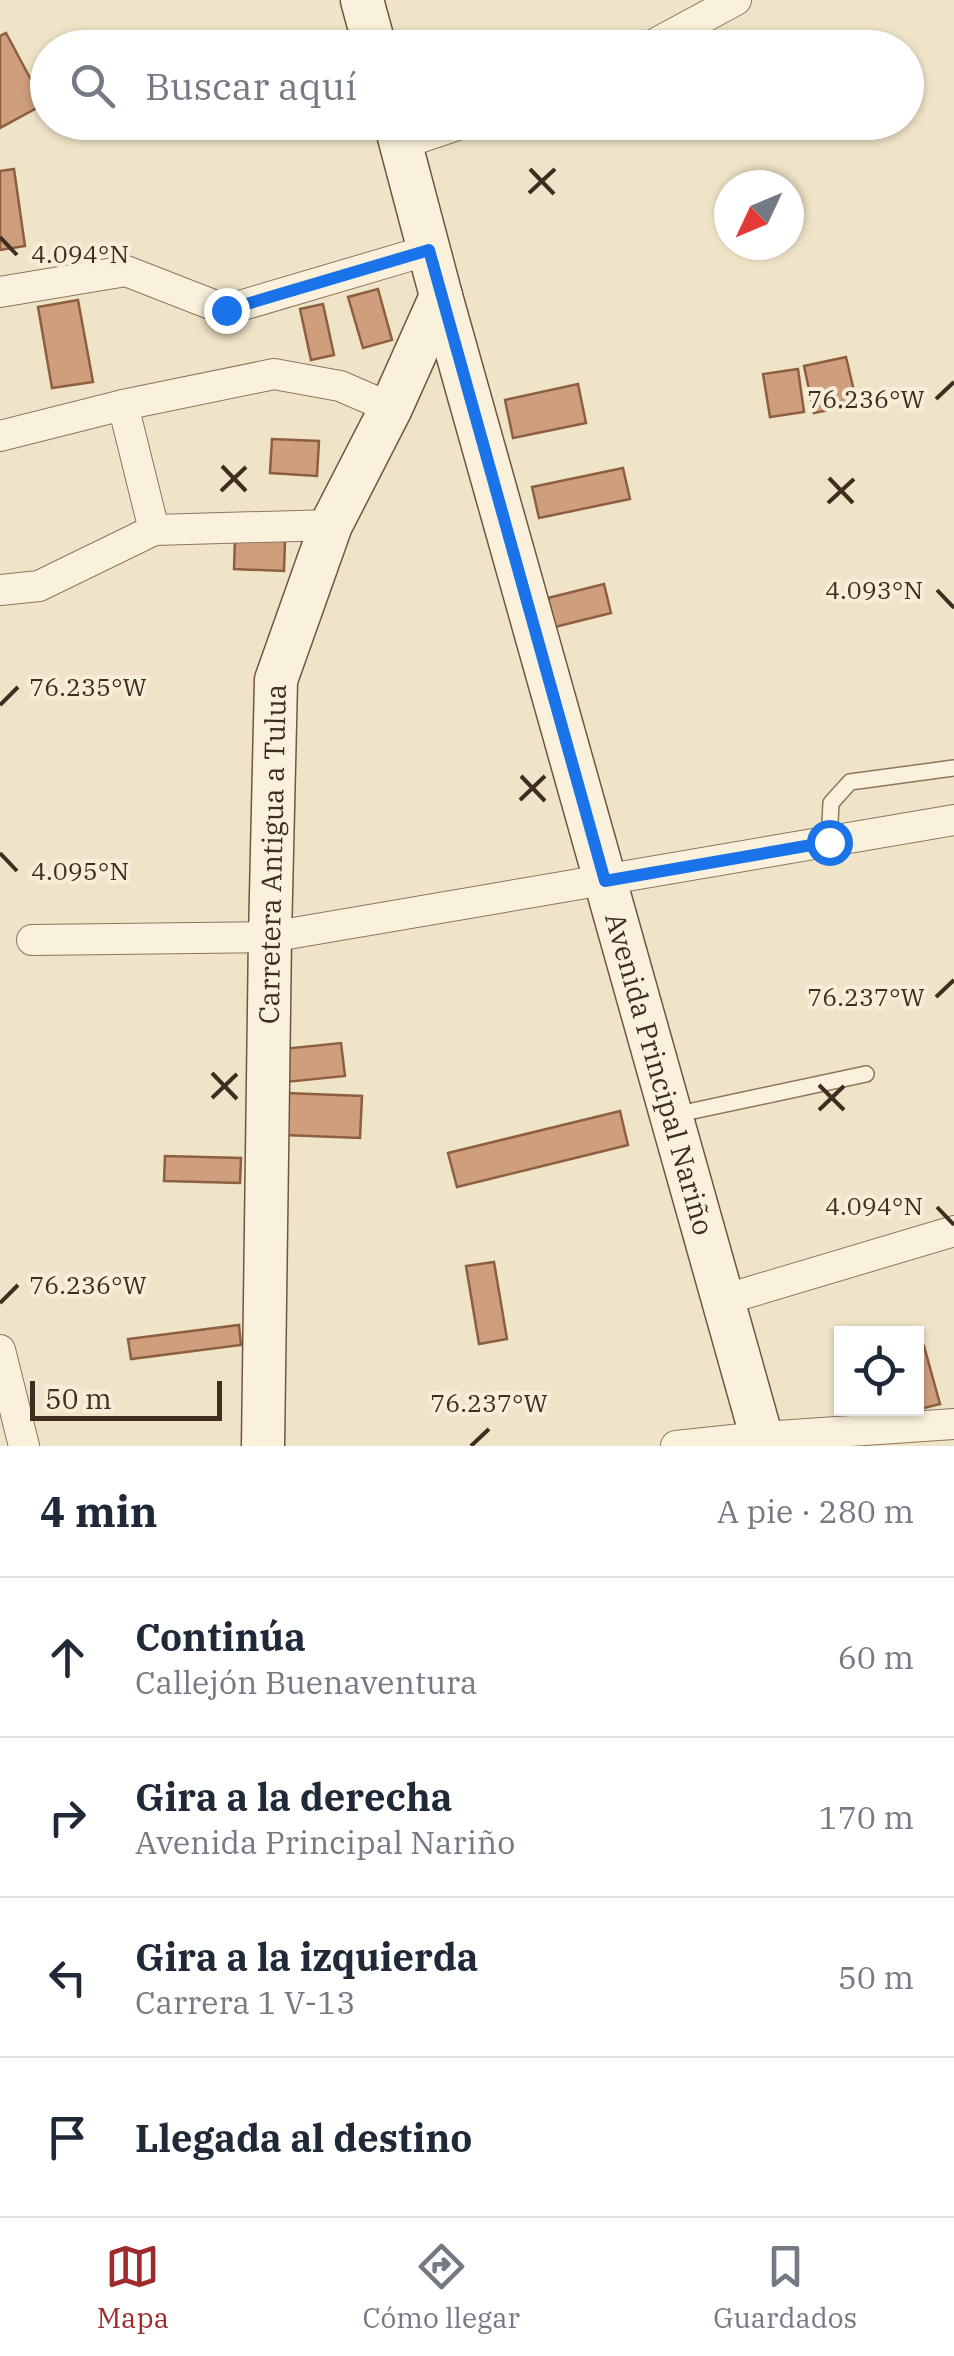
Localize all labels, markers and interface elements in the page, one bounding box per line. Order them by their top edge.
search box [30,30,924,140]
icon: search [65,58,120,113]
text: Buscar aquí [145,61,357,110]
north arrow [714,170,804,260]
text: 4.094°N [31,237,129,270]
route end [204,288,250,334]
text: 76.236°W [807,382,925,415]
text: 4.093°N [825,573,923,606]
text: 76.235°W [29,670,147,703]
street label: Carretera Antigua a Tulua [250,684,294,1024]
route start [807,820,853,866]
text: 4.095°N [31,854,129,887]
street label: Avenida Principal Nariño [597,908,723,1239]
text: 76.237°W [807,980,925,1013]
text: 4.094°N [825,1189,923,1222]
text: 76.236°W [29,1268,147,1301]
map controls [834,1326,924,1416]
button: locate [834,1326,924,1416]
scale bar [30,1376,222,1420]
text: 50 m [45,1380,112,1417]
text: 76.237°W [430,1386,548,1419]
text: 4 min [40,1484,158,1539]
text: A pie · 280 m [717,1490,914,1532]
text: Continúa [135,1612,306,1661]
icon: ahead [40,1630,95,1685]
text: 60 m [838,1636,914,1678]
text: Callejón Buenaventura [135,1661,478,1703]
text: Gira a la derecha [135,1772,452,1821]
icon: right [40,1790,95,1845]
text: 170 m [818,1796,914,1838]
text: Avenida Principal Nariño [135,1821,515,1863]
text: Gira a la izquierda [135,1932,478,1981]
icon: left [40,1950,95,2005]
text: 50 m [838,1956,914,1998]
text: Carrera 1 V-13 [135,1981,356,2023]
icon: arrive [40,2110,95,2165]
text: Llegada al destino [135,2113,472,2162]
tab: Mapa [97,2239,169,2336]
tab: Cómo llegar [363,2239,520,2336]
tab: Guardados [713,2239,857,2336]

